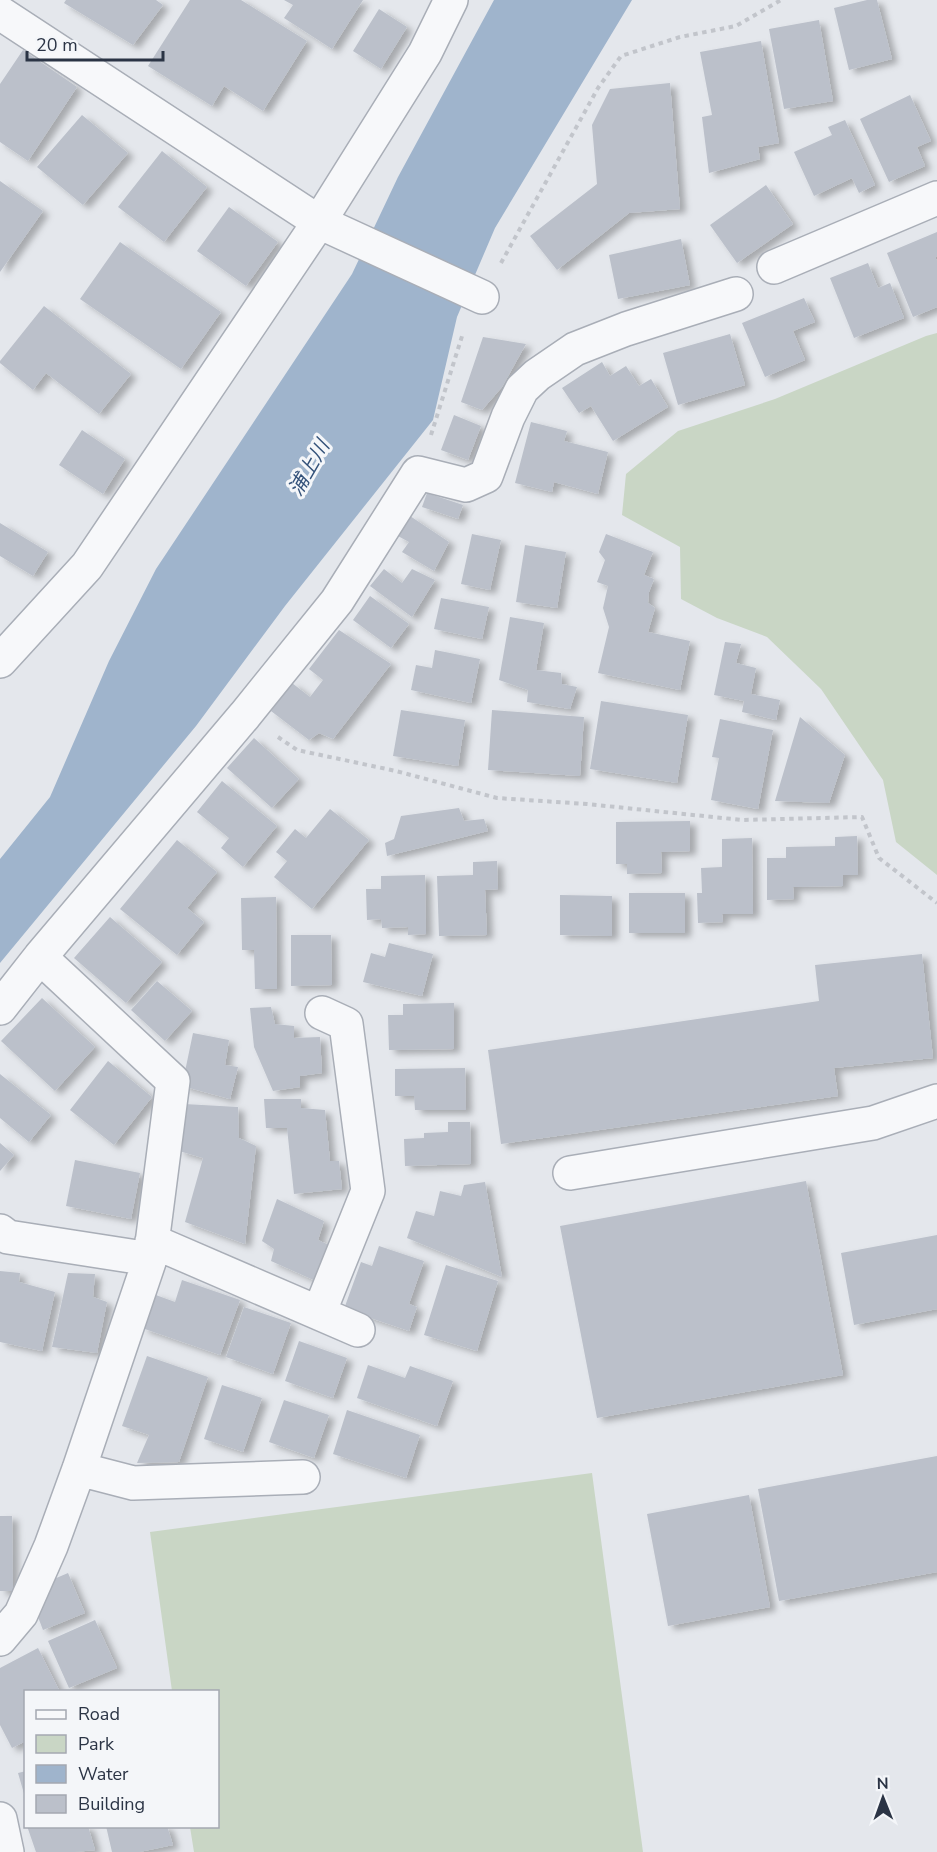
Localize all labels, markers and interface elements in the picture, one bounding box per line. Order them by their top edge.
scale bar [27,24,164,62]
text: 20 m [36,33,78,57]
water label: 浦上川 [282,434,337,501]
legend [24,1690,219,1828]
text: Road [78,1702,120,1726]
text: Park [78,1732,115,1756]
text: Water [78,1762,129,1786]
north arrow [853,1768,913,1828]
text: N [877,1773,889,1795]
text: Building [78,1792,145,1816]

